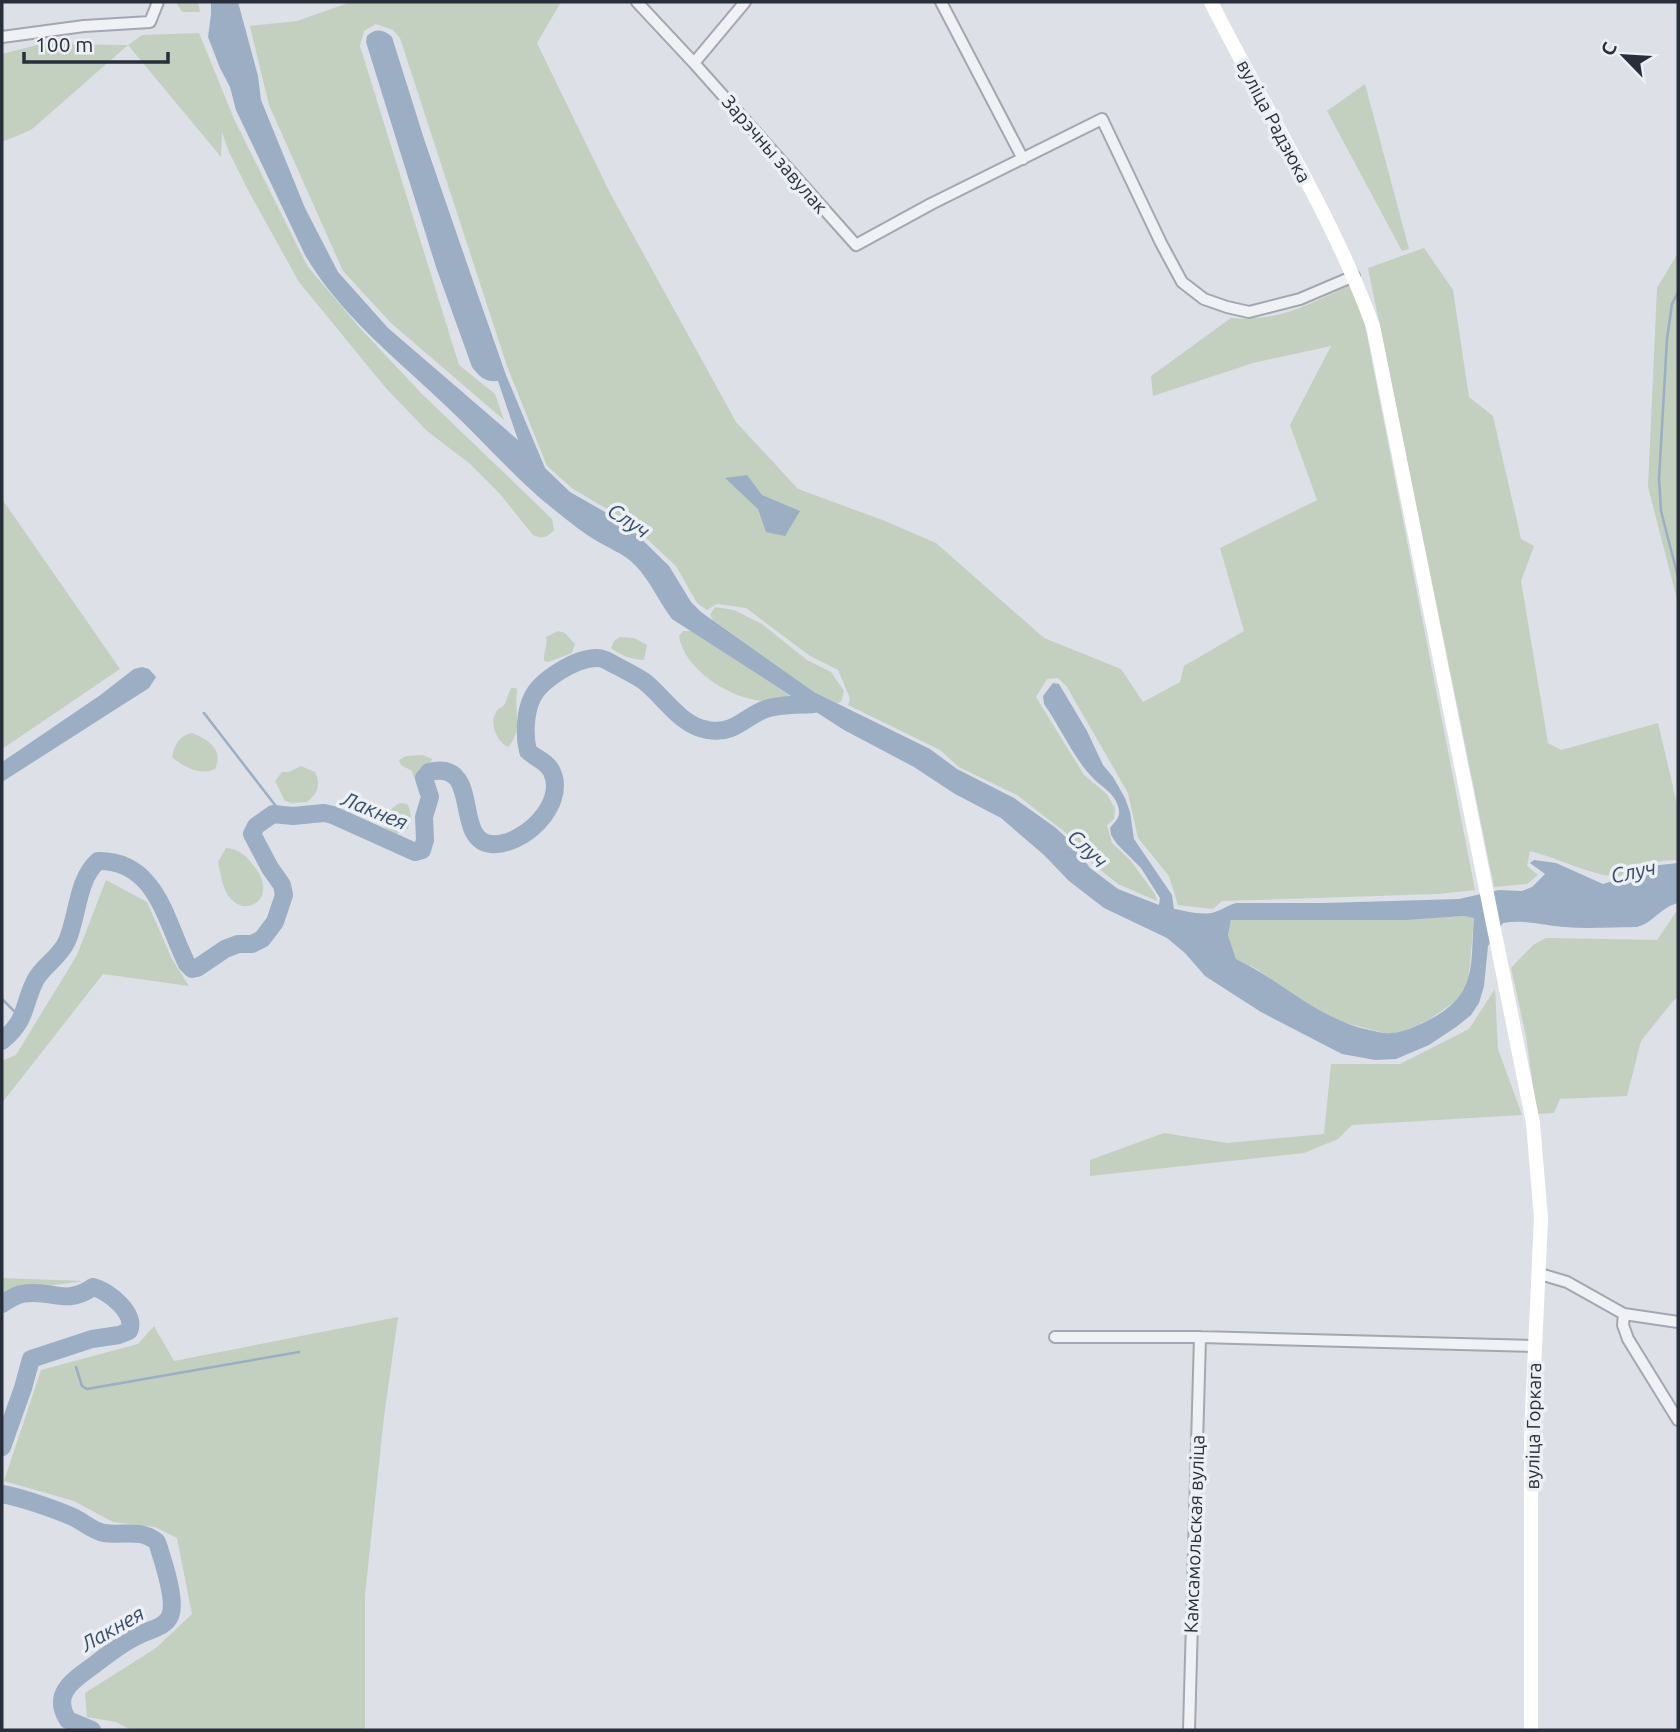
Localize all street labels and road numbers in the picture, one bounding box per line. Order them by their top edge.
street label: вуліца Радзюка [1232,56,1316,186]
street label: Зарэчны завулак [718,91,832,218]
street label: вуліца Горкага [1521,1362,1545,1490]
street label: Камсамольская вуліца [1180,1434,1208,1634]

